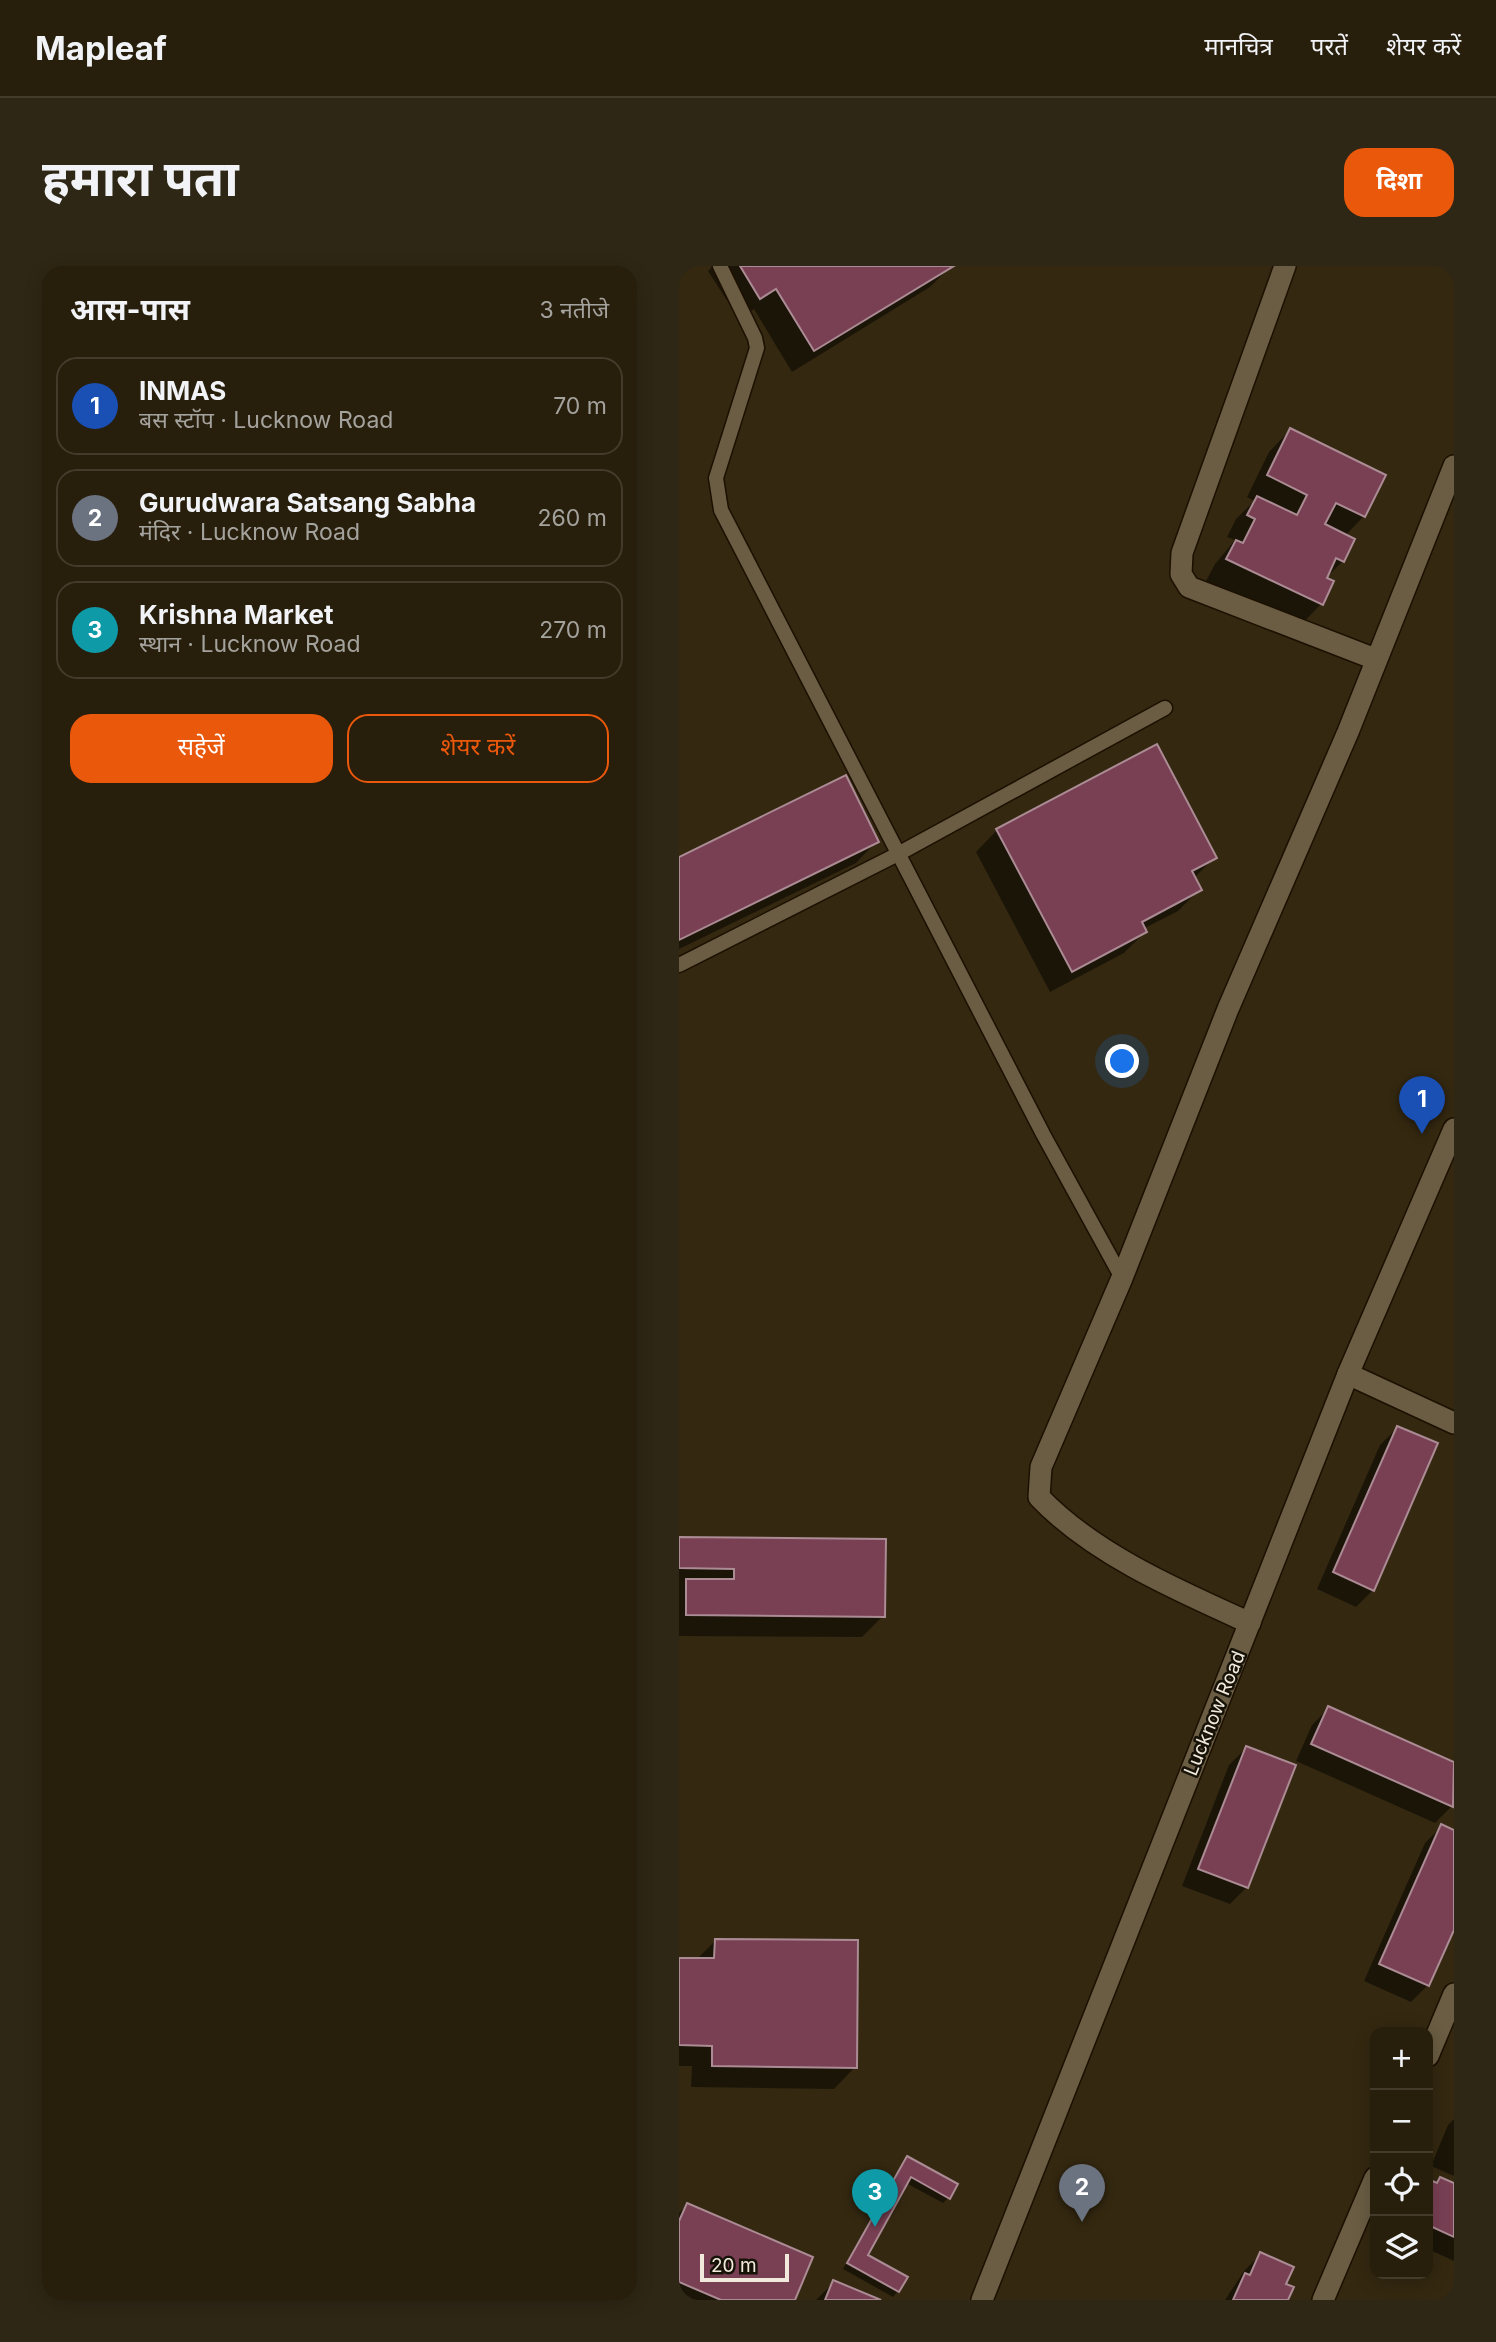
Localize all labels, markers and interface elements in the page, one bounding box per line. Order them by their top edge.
text: Mapleaf [35,28,167,68]
text: मानचित्र [1204,32,1273,61]
text: परतें [1311,32,1348,61]
text: शेयर करें [1386,32,1461,61]
button: दिशा [1344,148,1454,217]
text: हमारा पता [42,149,239,208]
text: आस-पास [70,291,190,327]
text: 3 नतीजे [539,296,609,324]
text: INMAS [139,375,226,406]
text: 1 [90,392,100,420]
text: 70 m [553,392,607,420]
text: बस स्टॉप · Lucknow Road [139,406,393,434]
text: Gurudwara Satsang Sabha [139,487,476,518]
text: 2 [88,504,102,532]
text: 260 m [538,504,607,532]
text: मंदिर · Lucknow Road [139,518,360,546]
text: Krishna Market [139,599,334,630]
text: 3 [88,616,102,644]
text: 270 m [539,616,607,644]
text: स्थान · Lucknow Road [139,630,361,658]
button: सहेजें [70,714,333,783]
button: शेयर करें [347,714,609,783]
your location [1105,1044,1139,1078]
pin: 1 [1399,1076,1445,1134]
street label: Lucknow Road [1179,1648,1250,1779]
map controls [1370,2027,1433,2279]
button: + [1370,2027,1433,2090]
button: − [1370,2090,1433,2153]
button: locate [1370,2153,1433,2216]
pin: 2 [1059,2164,1105,2222]
pin: 3 [852,2169,898,2227]
button: layers [1370,2216,1433,2279]
scale bar [700,2251,789,2283]
text: 20 m [711,2254,757,2277]

